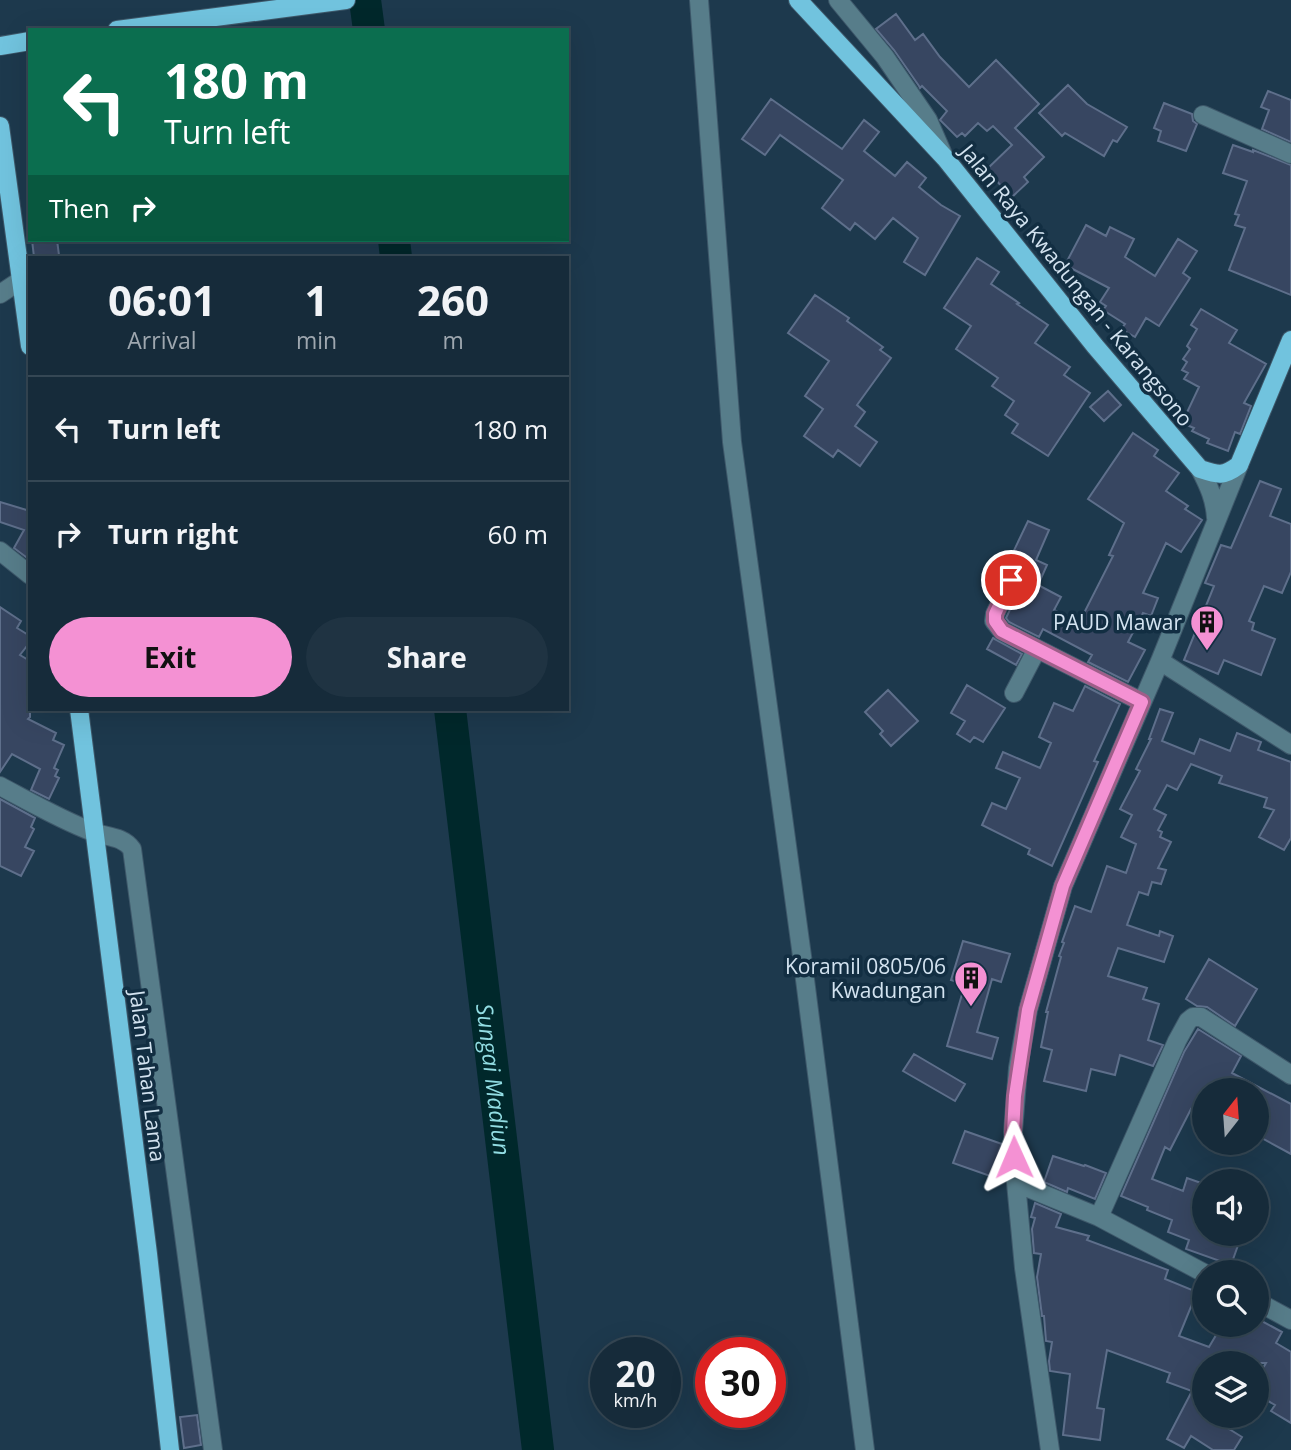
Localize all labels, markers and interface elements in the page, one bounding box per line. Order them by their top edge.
text: 180 m [164,47,309,113]
icon: left [49,56,140,147]
text: Turn left [164,110,290,153]
street label: Jalan Raya Kwadungan - Karangsono [953,137,1200,432]
icon: right [124,189,162,227]
text: Then [49,190,110,226]
text: 06:01 [108,271,216,328]
text: 1 [304,271,329,328]
text: 260 [417,271,489,328]
text: Arrival [127,324,197,356]
text: min [296,324,337,356]
text: m [442,324,464,356]
icon: left [49,410,87,448]
text: Turn left [108,411,220,447]
text: 180 m [473,411,548,447]
icon: right [49,515,87,553]
text: Turn right [108,516,239,552]
text: 60 m [487,516,548,552]
pin [981,550,1041,610]
icon: arrive [992,561,1030,599]
building icon: PAUD Mawar [1188,603,1226,652]
place label: PAUD Mawar [1053,608,1182,636]
button: Exit [49,617,292,697]
button: Share [306,617,548,697]
place label: Koramil 0805/06 Kwadungan [785,952,946,1004]
building icon: Koramil 0805/06 Kwadungan [952,959,990,1008]
street label: Jalan Tahan Lama [123,987,172,1163]
water label: Sungai Madiun [469,1002,519,1157]
north arrow [1192,1078,1269,1155]
map controls [1192,1078,1269,1428]
position arrow [977,1120,1051,1194]
button: sound [1192,1169,1269,1246]
button: search [1192,1260,1269,1337]
speed limit sign: 30 [695,1337,786,1428]
text: 20 [615,1350,656,1397]
button: layers [1192,1351,1269,1428]
text: km/h [614,1388,657,1412]

